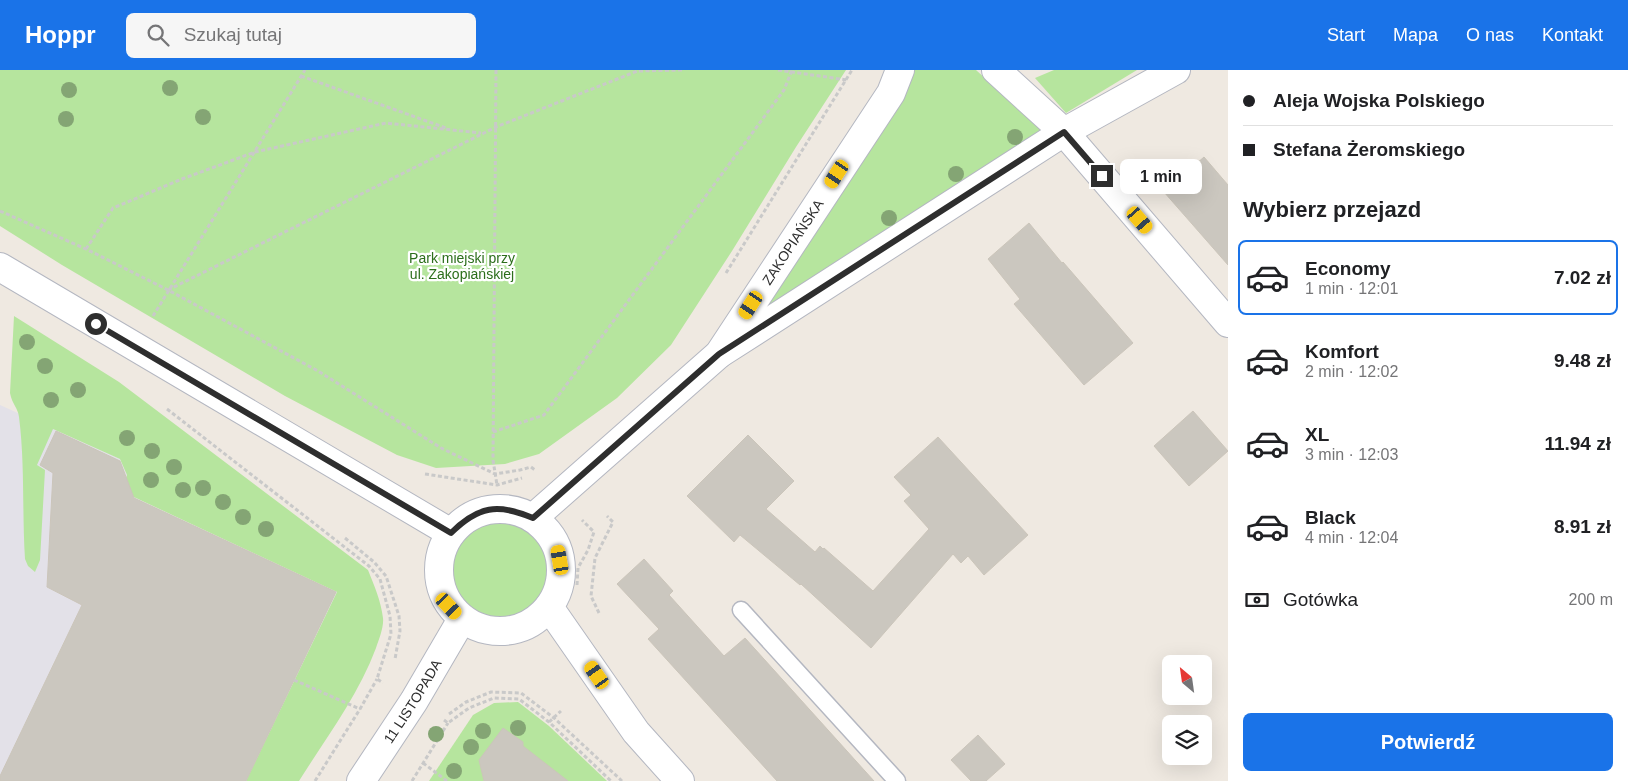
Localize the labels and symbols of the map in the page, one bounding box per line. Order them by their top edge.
car [822,157,851,191]
callout: 1 min [1120,158,1202,194]
route end [1091,165,1113,187]
street label: ZAKOPIAŃSKA [759,196,827,288]
car [1124,204,1155,236]
park label: Park miejski przy ul. Zakopiańskiej [409,250,515,282]
car [736,288,765,322]
route start [85,313,107,335]
car [550,544,569,576]
car [433,590,464,622]
north arrow [1162,655,1212,705]
street label: 11 LISTOPADA [380,656,445,746]
car [582,658,611,692]

